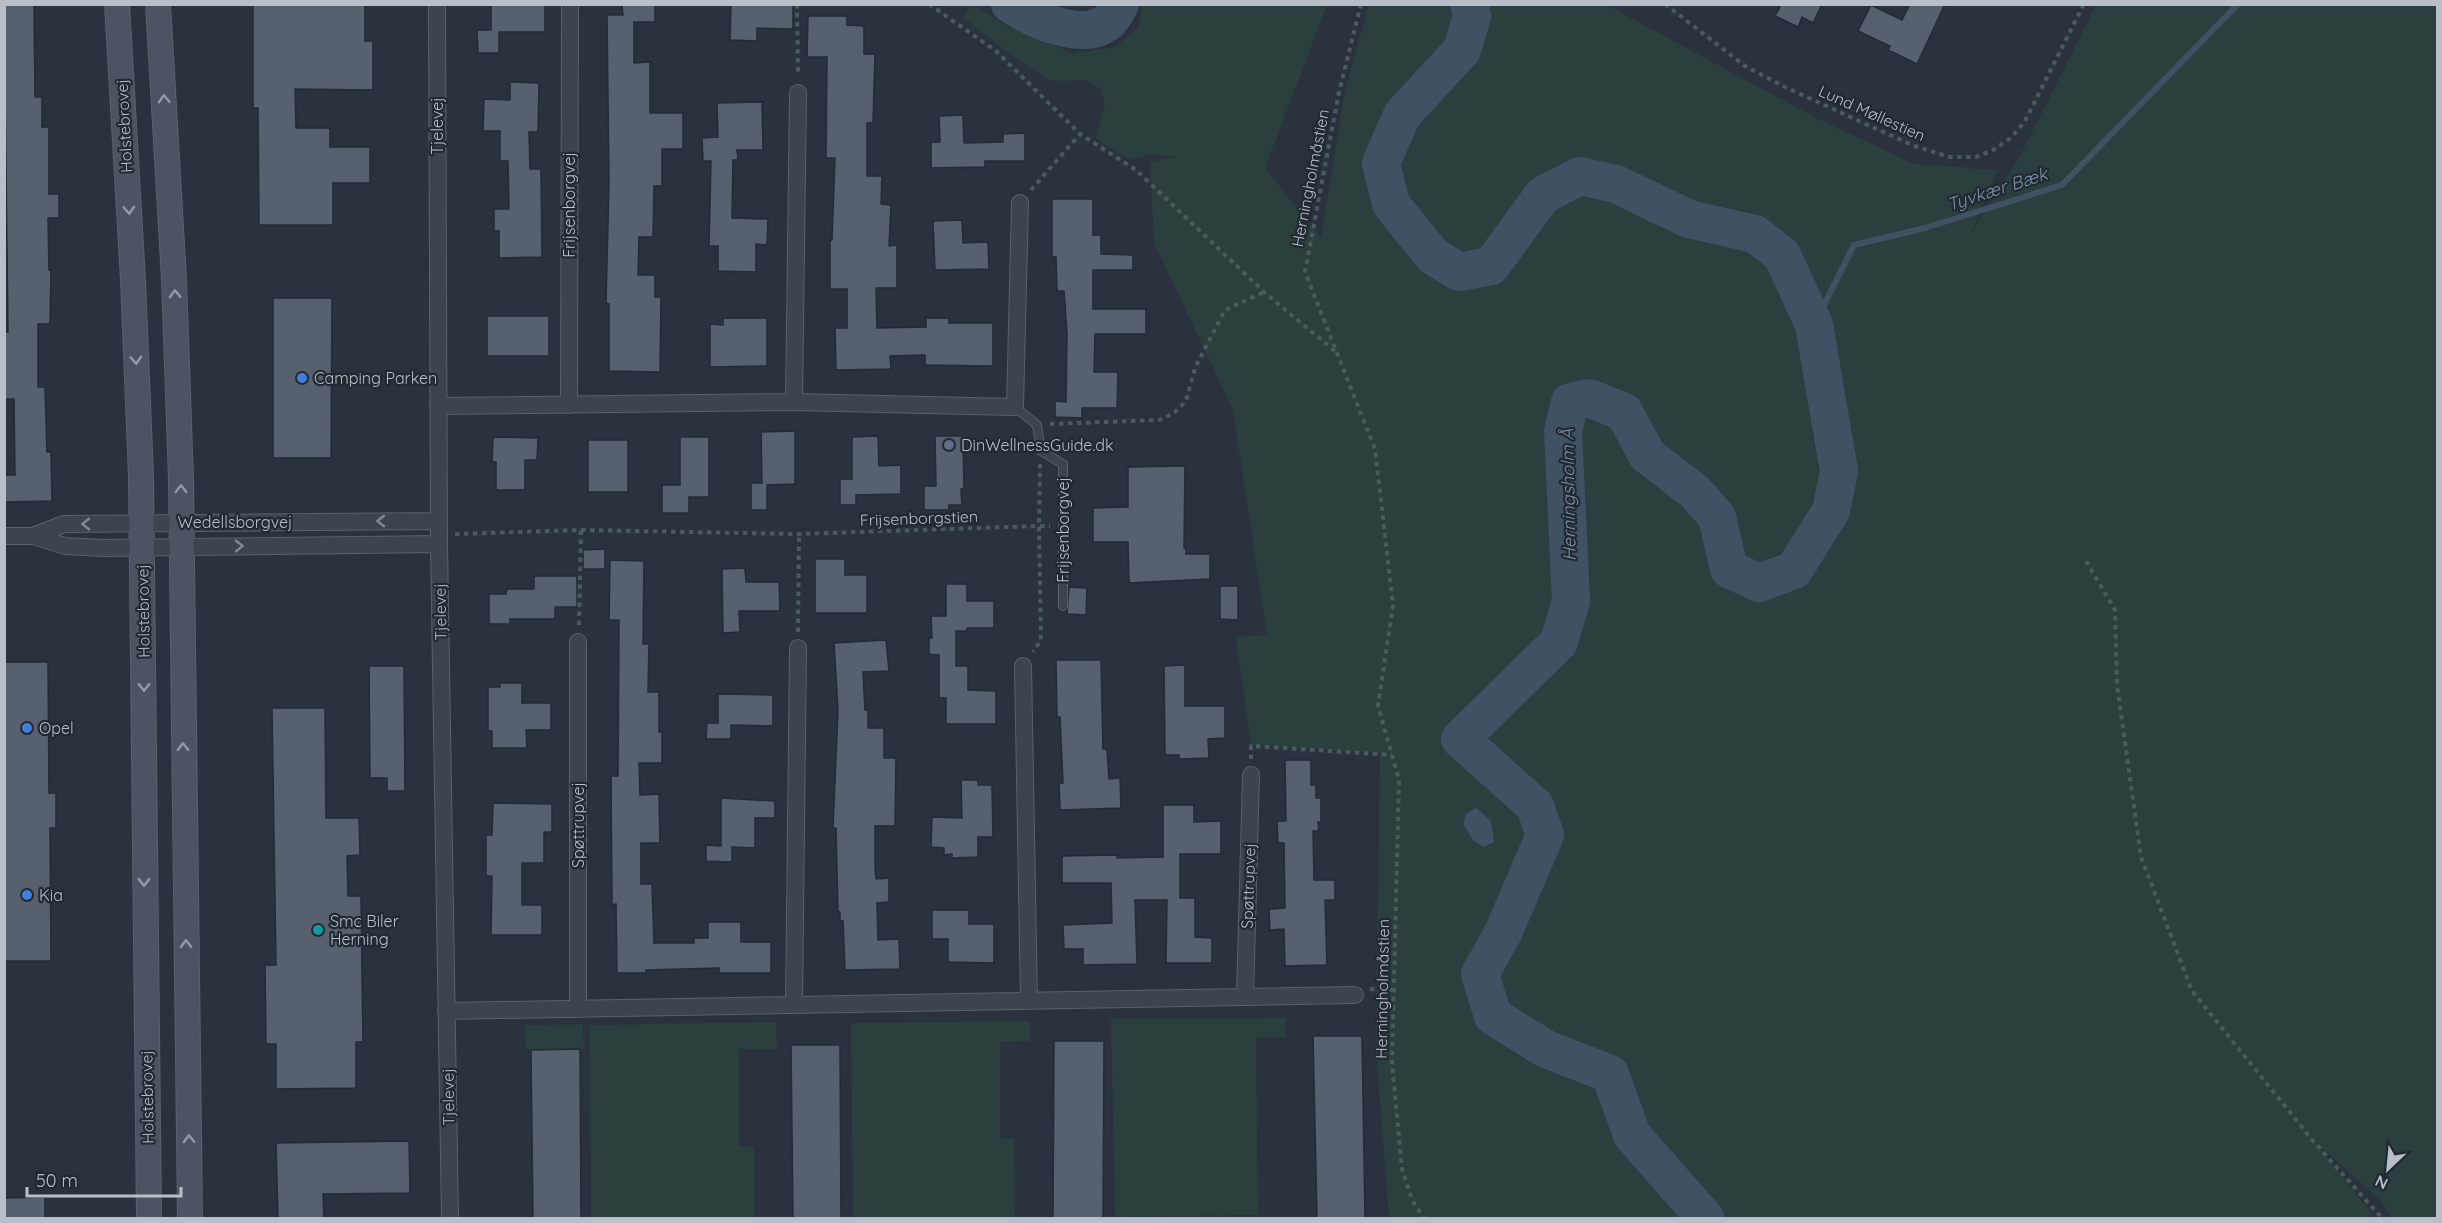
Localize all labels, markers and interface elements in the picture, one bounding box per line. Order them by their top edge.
street label: Holstebrovej [112,79,136,173]
street label: Lund Møllestien [1816,81,1928,145]
one-way arrow [157,95,170,104]
street label: Tjelevej [427,97,447,155]
street label: Herningholmåstien [1287,107,1333,249]
street label: Frijsenborgvej [559,152,579,258]
water label: Tyvkær Bæk [1944,162,2051,216]
one-way arrow [122,205,135,214]
one-way arrow [168,289,181,298]
one-way arrow [130,355,143,364]
place label: Camping Parken [314,368,437,388]
marker: Camping Parken [295,371,309,385]
water label: Herningsholm Å [1555,428,1581,561]
place label: DinWellnessGuide.dk [961,435,1114,455]
marker: DinWellnessGuide.dk [942,438,956,452]
street label: Frijsenborgvej [1053,477,1073,583]
one-way arrow [175,484,187,493]
street label: Frijsenborgstien [860,506,978,530]
street label: Wedellsborgvej [178,512,292,532]
one-way arrow [376,515,385,527]
one-way arrow [82,518,91,530]
one-way arrow [235,540,244,552]
street label: Holstebrovej [132,564,154,658]
street label: Tjelevej [430,583,450,641]
one-way arrow [138,683,150,692]
place label: Opel [39,718,74,738]
marker: Opel [20,721,34,735]
one-way arrow [177,743,190,752]
street label: Spøttrupvej [568,782,588,868]
street label: Spøttrupvej [1237,843,1259,929]
one-way arrow [138,878,150,887]
place label: Kia [39,885,63,905]
marker: Kia [20,888,34,902]
place label: Smc Biler Herning [330,911,399,949]
street label: Herningholmåstien [1371,919,1393,1059]
marker: Smc Biler Herning [311,923,325,937]
one-way arrow [180,940,192,949]
street label: Holstebrovej [136,1050,158,1144]
street label: Tjelevej [438,1068,458,1126]
one-way arrow [183,1135,195,1144]
north arrow [2358,1139,2418,1199]
scale bar [27,1160,182,1198]
text: 50 m [36,1169,78,1192]
text: N [2372,1171,2391,1194]

